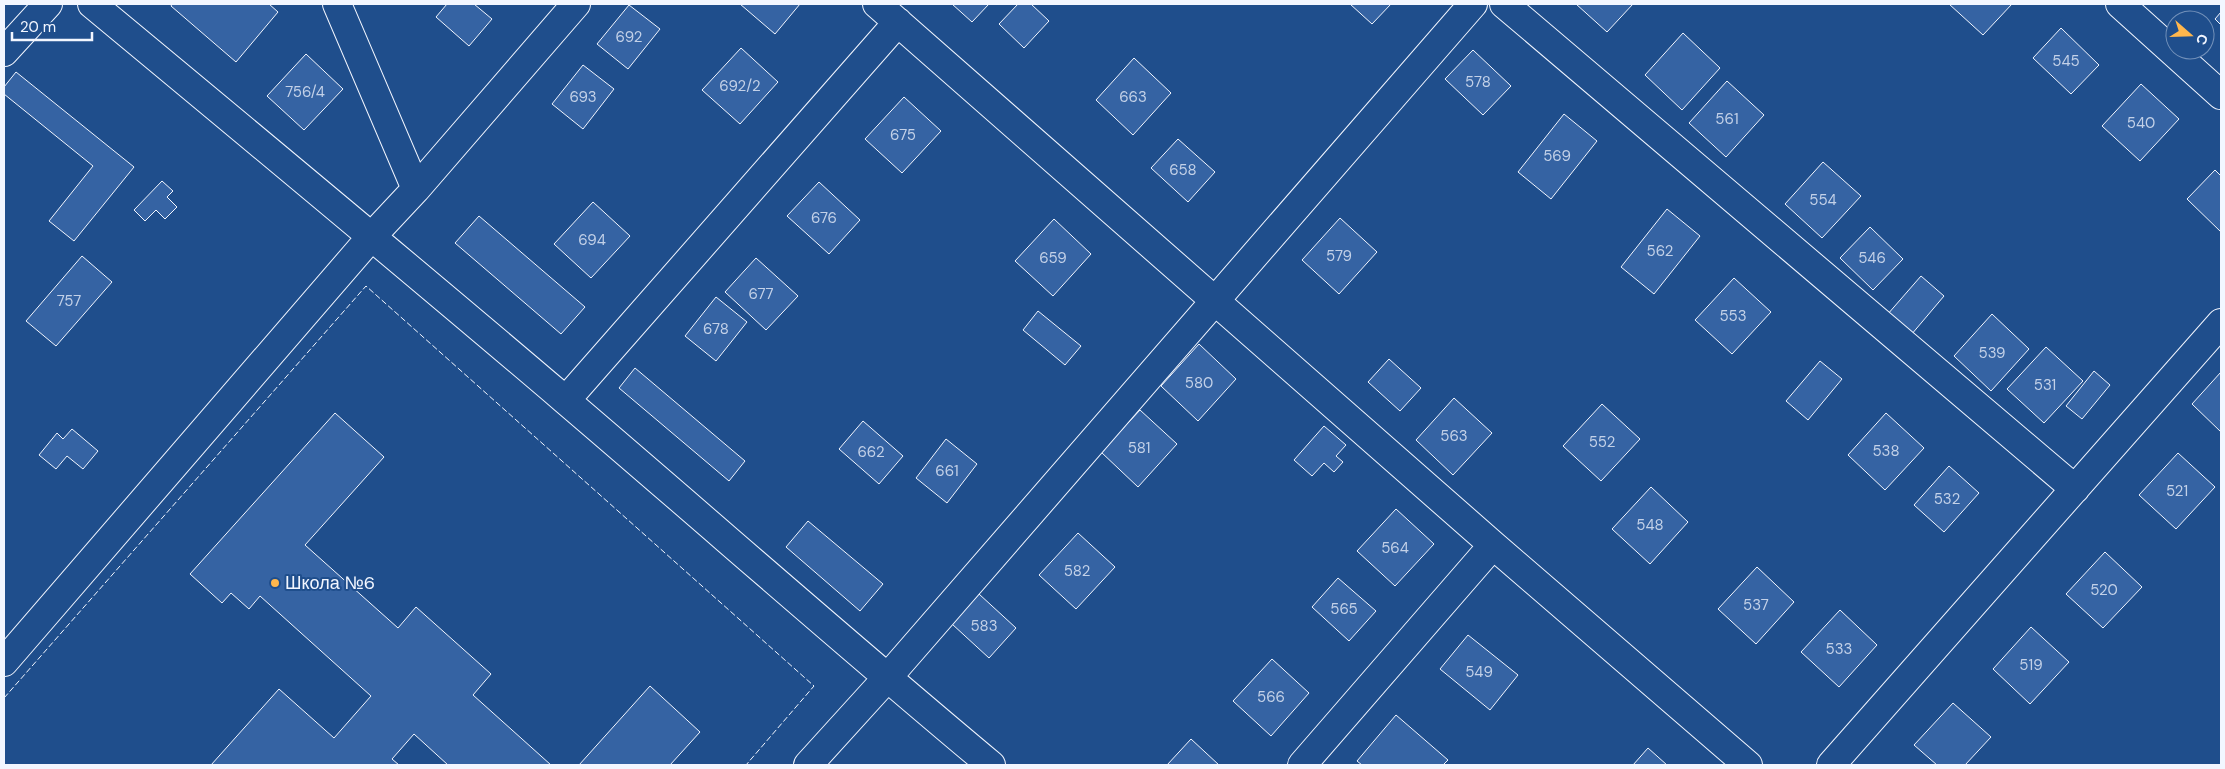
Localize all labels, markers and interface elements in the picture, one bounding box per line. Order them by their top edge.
scale bar [12,10,92,42]
north arrow [2165,10,2215,60]
text: 20 m [20,17,56,37]
house number: 692 [616,27,642,47]
text: С [2192,32,2212,47]
house number: 545 [2052,51,2080,71]
house number: 578 [1465,72,1491,92]
house number: 692/2 [719,76,761,96]
house number: 756/4 [285,82,325,102]
house number: 693 [569,87,597,107]
house number: 663 [1119,87,1147,107]
house number: 561 [1715,109,1739,129]
house number: 540 [2127,113,2155,133]
house number: 675 [890,125,916,145]
house number: 569 [1543,146,1571,166]
house number: 658 [1169,160,1197,180]
house number: 554 [1809,190,1837,210]
house number: 676 [811,208,837,228]
house number: 694 [578,230,606,250]
house number: 562 [1647,241,1673,261]
house number: 579 [1326,246,1352,266]
house number: 659 [1039,248,1067,268]
house number: 546 [1858,248,1886,268]
house number: 677 [748,284,774,304]
house number: 757 [57,291,81,311]
house number: 553 [1719,306,1747,326]
house number: 678 [703,319,729,339]
house number: 539 [1978,343,2006,363]
house number: 580 [1185,373,1213,393]
house number: 531 [2034,375,2056,395]
house number: 563 [1440,426,1468,446]
house number: 552 [1589,432,1615,452]
house number: 581 [1128,438,1150,458]
house number: 538 [1872,441,1900,461]
house number: 662 [857,442,885,462]
house number: 661 [935,461,959,481]
house number: 521 [2166,481,2188,501]
house number: 532 [1934,489,1960,509]
house number: 548 [1636,515,1664,535]
house number: 564 [1381,538,1409,558]
house number: 582 [1064,561,1090,581]
place label: Школа №6 [285,571,375,595]
marker: Школа №6 [269,577,281,589]
house number: 520 [2090,580,2118,600]
house number: 537 [1743,595,1769,615]
house number: 565 [1330,599,1358,619]
house number: 583 [970,616,998,636]
house number: 533 [1826,639,1852,659]
house number: 519 [2019,655,2043,675]
house number: 549 [1465,662,1493,682]
house number: 566 [1257,687,1285,707]

